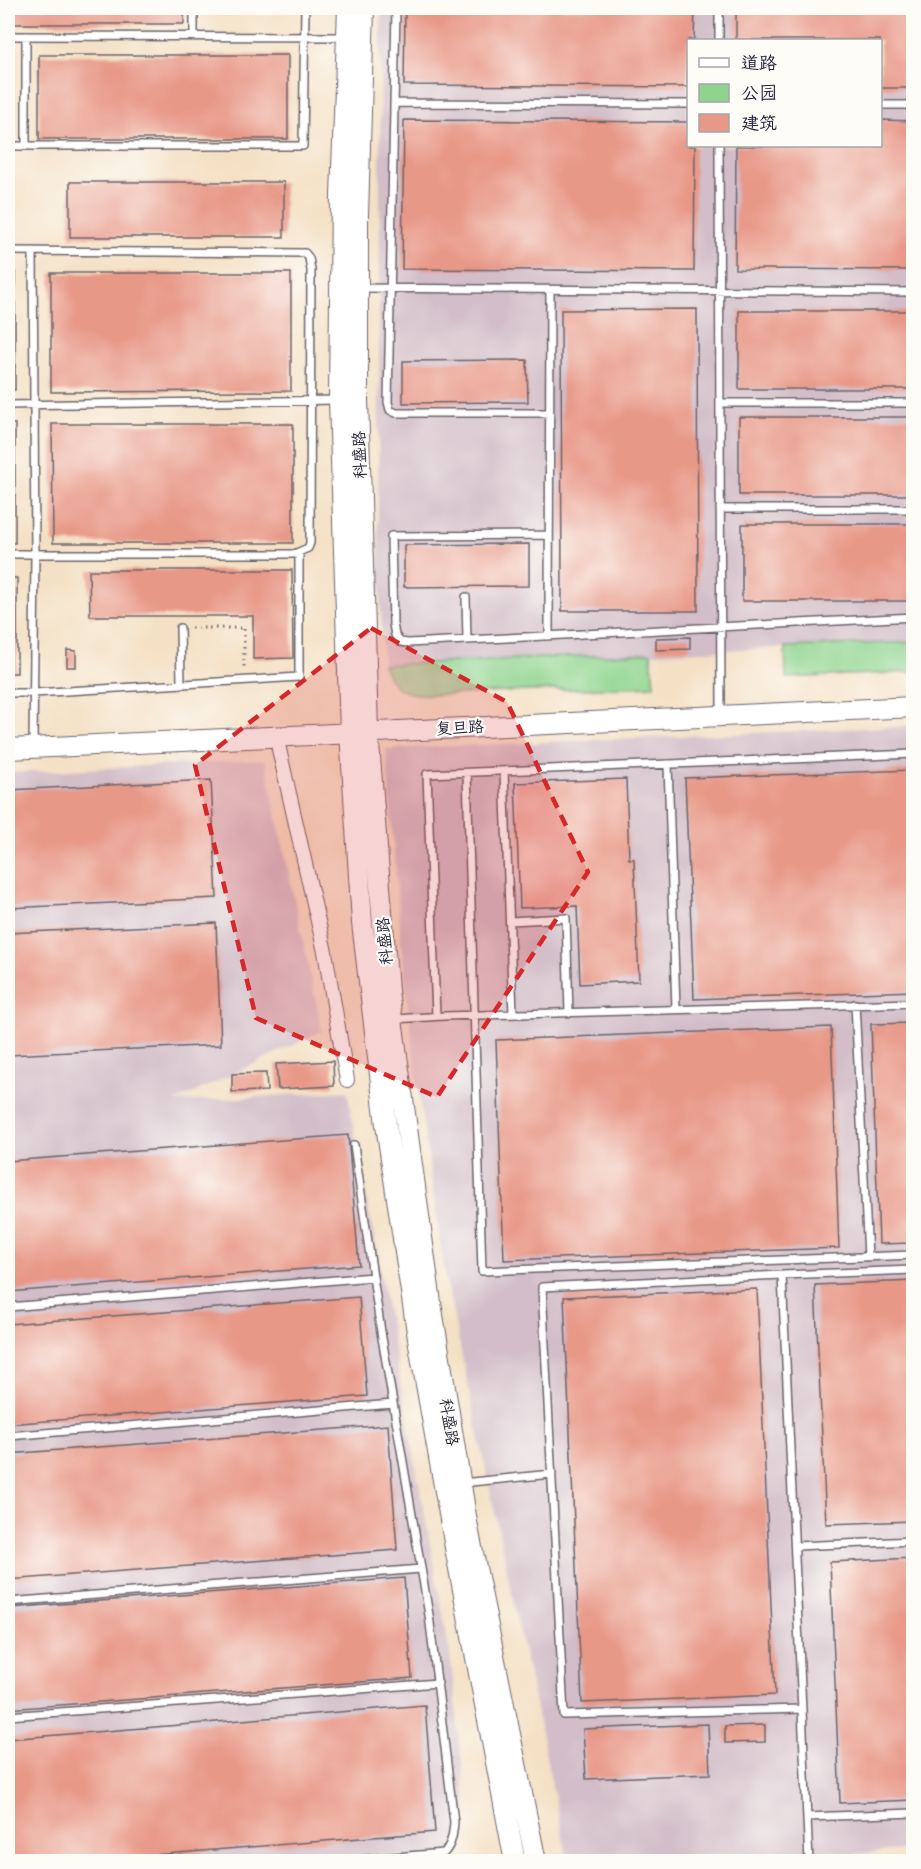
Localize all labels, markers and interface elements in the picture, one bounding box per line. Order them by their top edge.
legend [687,39,882,147]
text: 道路 [741,50,777,74]
text: 公园 [741,80,777,104]
text: 建筑 [741,110,777,134]
street label: 科盛路 [347,431,370,479]
street label: 复旦路 [435,715,484,738]
street label: 科盛路 [371,916,396,966]
street label: 科盛路 [436,1397,465,1447]

